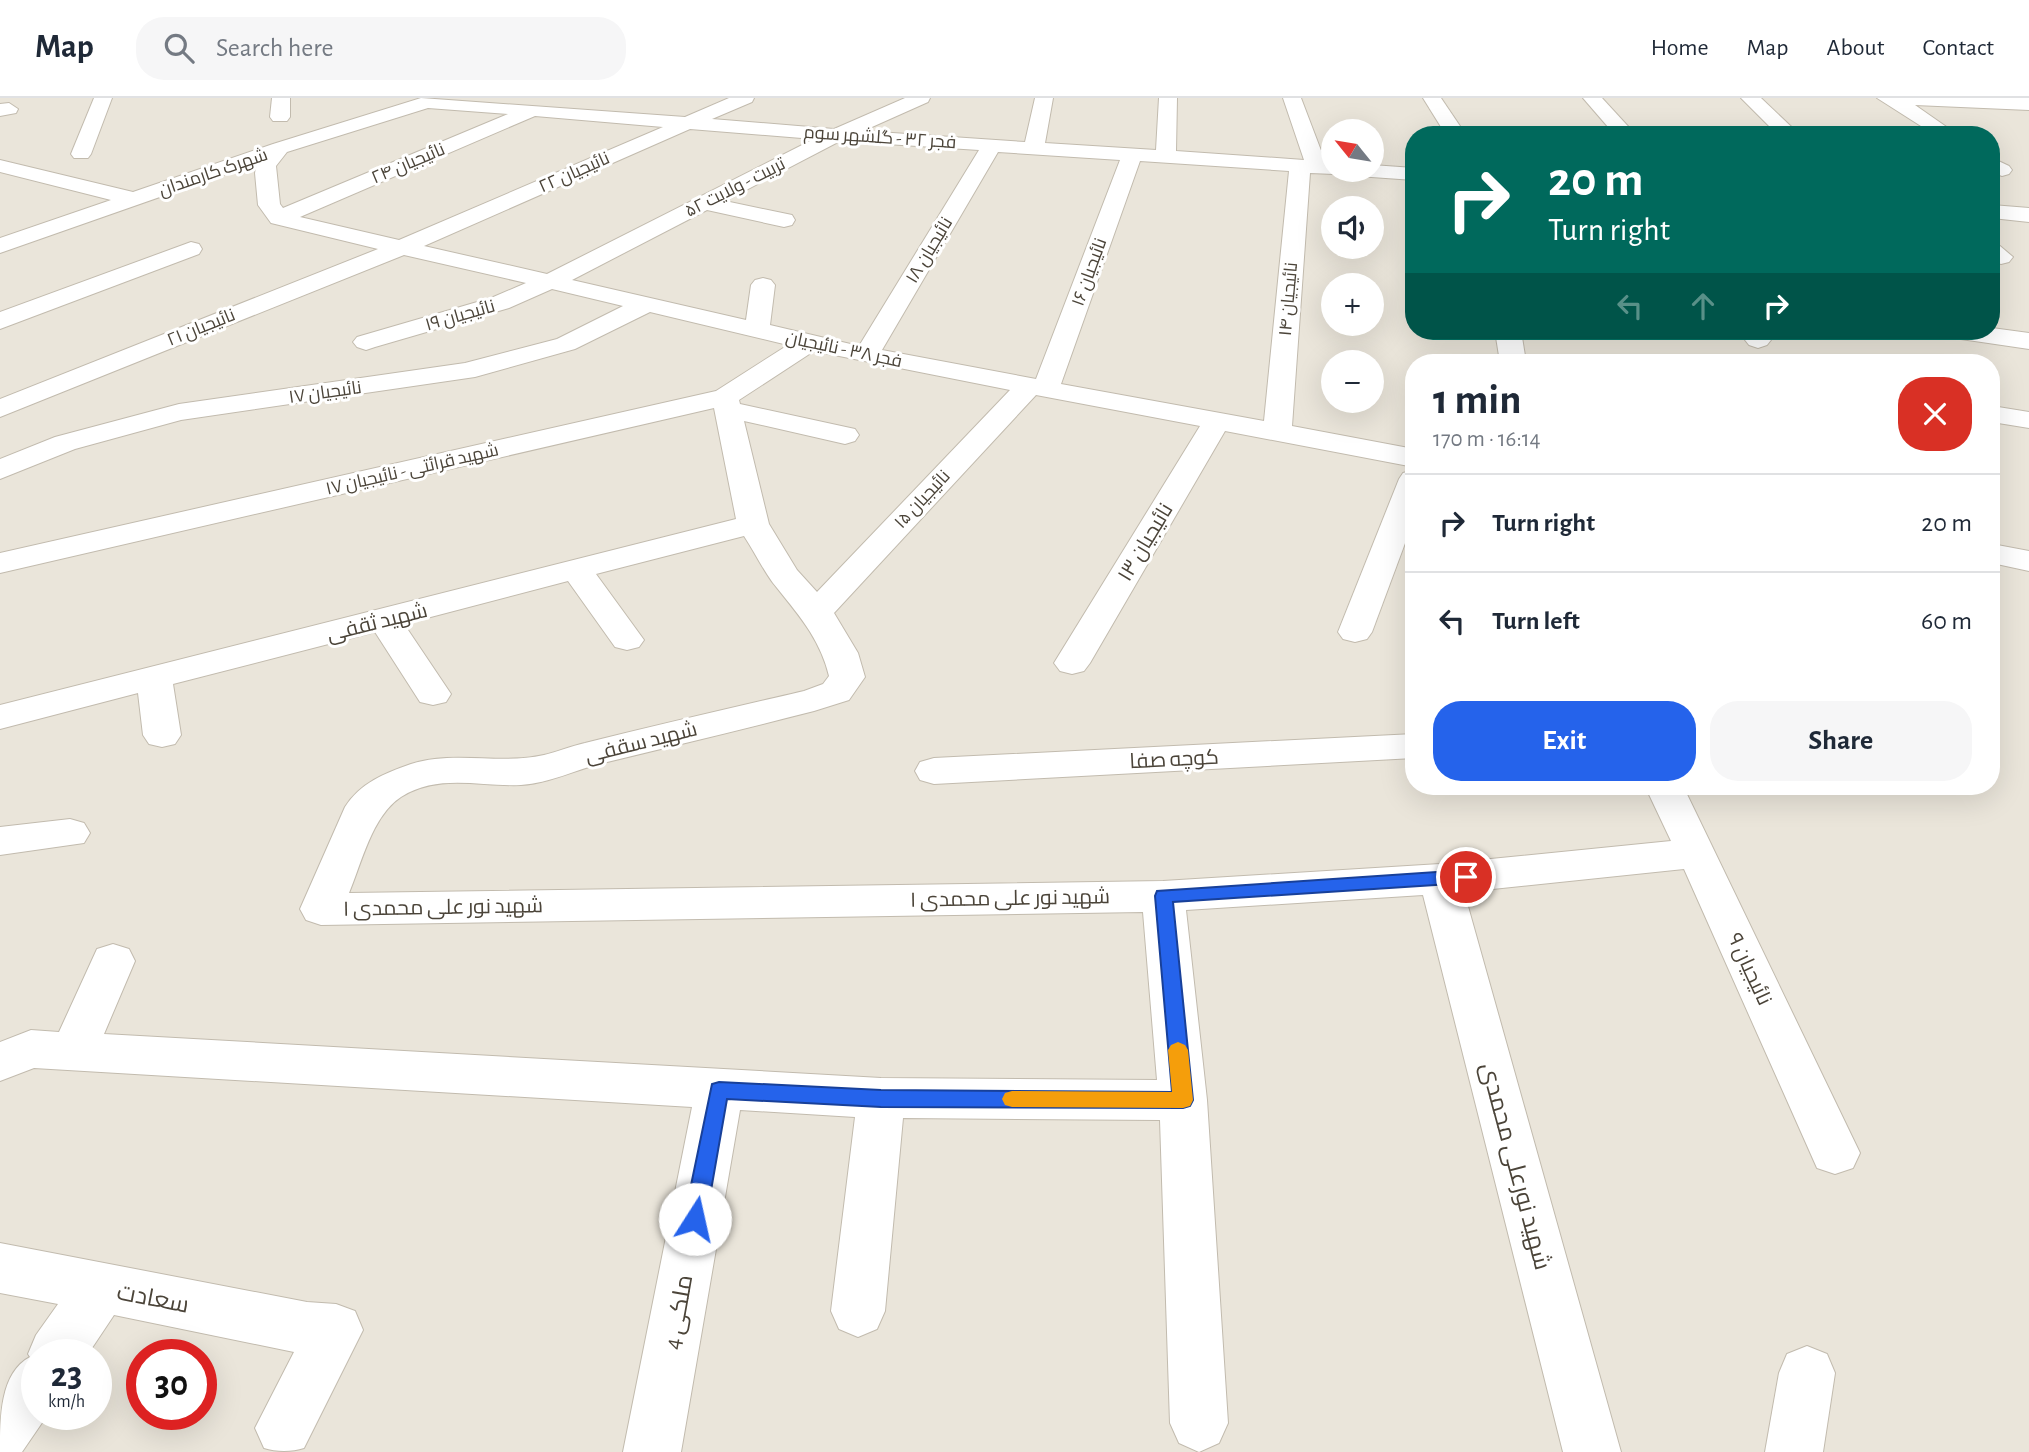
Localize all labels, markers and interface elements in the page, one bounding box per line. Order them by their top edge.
search box [136,17,626,80]
icon: search [160,29,198,67]
text: Map [35,31,94,64]
text: Search here [216,35,334,61]
text: Home [1651,36,1709,60]
text: Map [1747,36,1789,60]
text: About [1827,36,1884,60]
text: Contact [1922,36,1994,60]
north arrow [1321,119,1384,182]
map controls [1321,119,1384,413]
street label: فجر ۳۲ - گلشهر سوم [803,123,957,154]
street label: نائیجیان ۲۴ [369,140,448,188]
street label: شهرک کارمندان [156,145,270,201]
street label: نائیجیان ۲۲ [536,149,613,197]
icon: right [1433,154,1524,245]
street label: تربیت - ولایت ۵۲ [682,155,789,222]
text: 20 m [1548,156,1644,205]
button: sound [1321,196,1384,259]
street label: نائیجیان ۱۸ [903,214,957,287]
text: Turn right [1548,214,1670,246]
street label: نائیجیان ۱۶ [1069,236,1111,309]
street label: نائیجیان ۱۴ [1277,261,1302,337]
button: + [1321,273,1384,336]
icon: left [1611,287,1649,325]
icon: ahead [1684,287,1722,325]
icon: right [1757,287,1795,325]
street label: نائیجیان ۱۹ [423,297,497,335]
street label: نائیجیان ۲۱ [165,306,238,351]
street label: فجر ۳۸ - نائیجیان [784,329,904,372]
button: − [1321,350,1384,413]
button: close [1898,377,1972,451]
street label: نائیجیان ۱۷ [288,379,363,408]
text: 1 min [1433,379,1522,421]
text: 170 m · 16:14 [1433,428,1541,451]
street label: شهید قرائتی - نائیجیان ۱۷ [324,440,501,500]
street label: نائیجیان ۱۵ [892,467,955,533]
street label: نائیجیان ۱۳ [1114,500,1178,586]
icon: right [1433,504,1471,542]
text: Turn right [1492,510,1595,536]
text: 20 m [1921,510,1972,536]
street label: شهید ثقفی [325,600,430,647]
icon: left [1433,602,1471,640]
text: Turn left [1492,608,1580,634]
text: 60 m [1921,608,1972,634]
button: Exit [1433,701,1696,781]
button: Share [1710,701,1972,781]
street label: شهید سقفی [583,718,700,769]
street label: کوچه صفا [1129,747,1219,775]
pin [1436,847,1496,907]
icon: arrive [1447,858,1485,896]
street label: شهید نور علی محمدی ۱ [910,886,1110,913]
street label: شهید نور علی محمدی ۱ [343,895,543,922]
street label: نائیجیان ۹ [1722,930,1775,1009]
street label: شهید نورعلی محمدی [1475,1060,1555,1273]
position arrow [658,1182,732,1256]
street label: ملکی 4 [661,1273,698,1352]
street label: سعادت [115,1280,191,1318]
speed limit sign: 30 [126,1339,217,1430]
text: 23 [51,1358,82,1393]
text: km/h [48,1393,85,1411]

